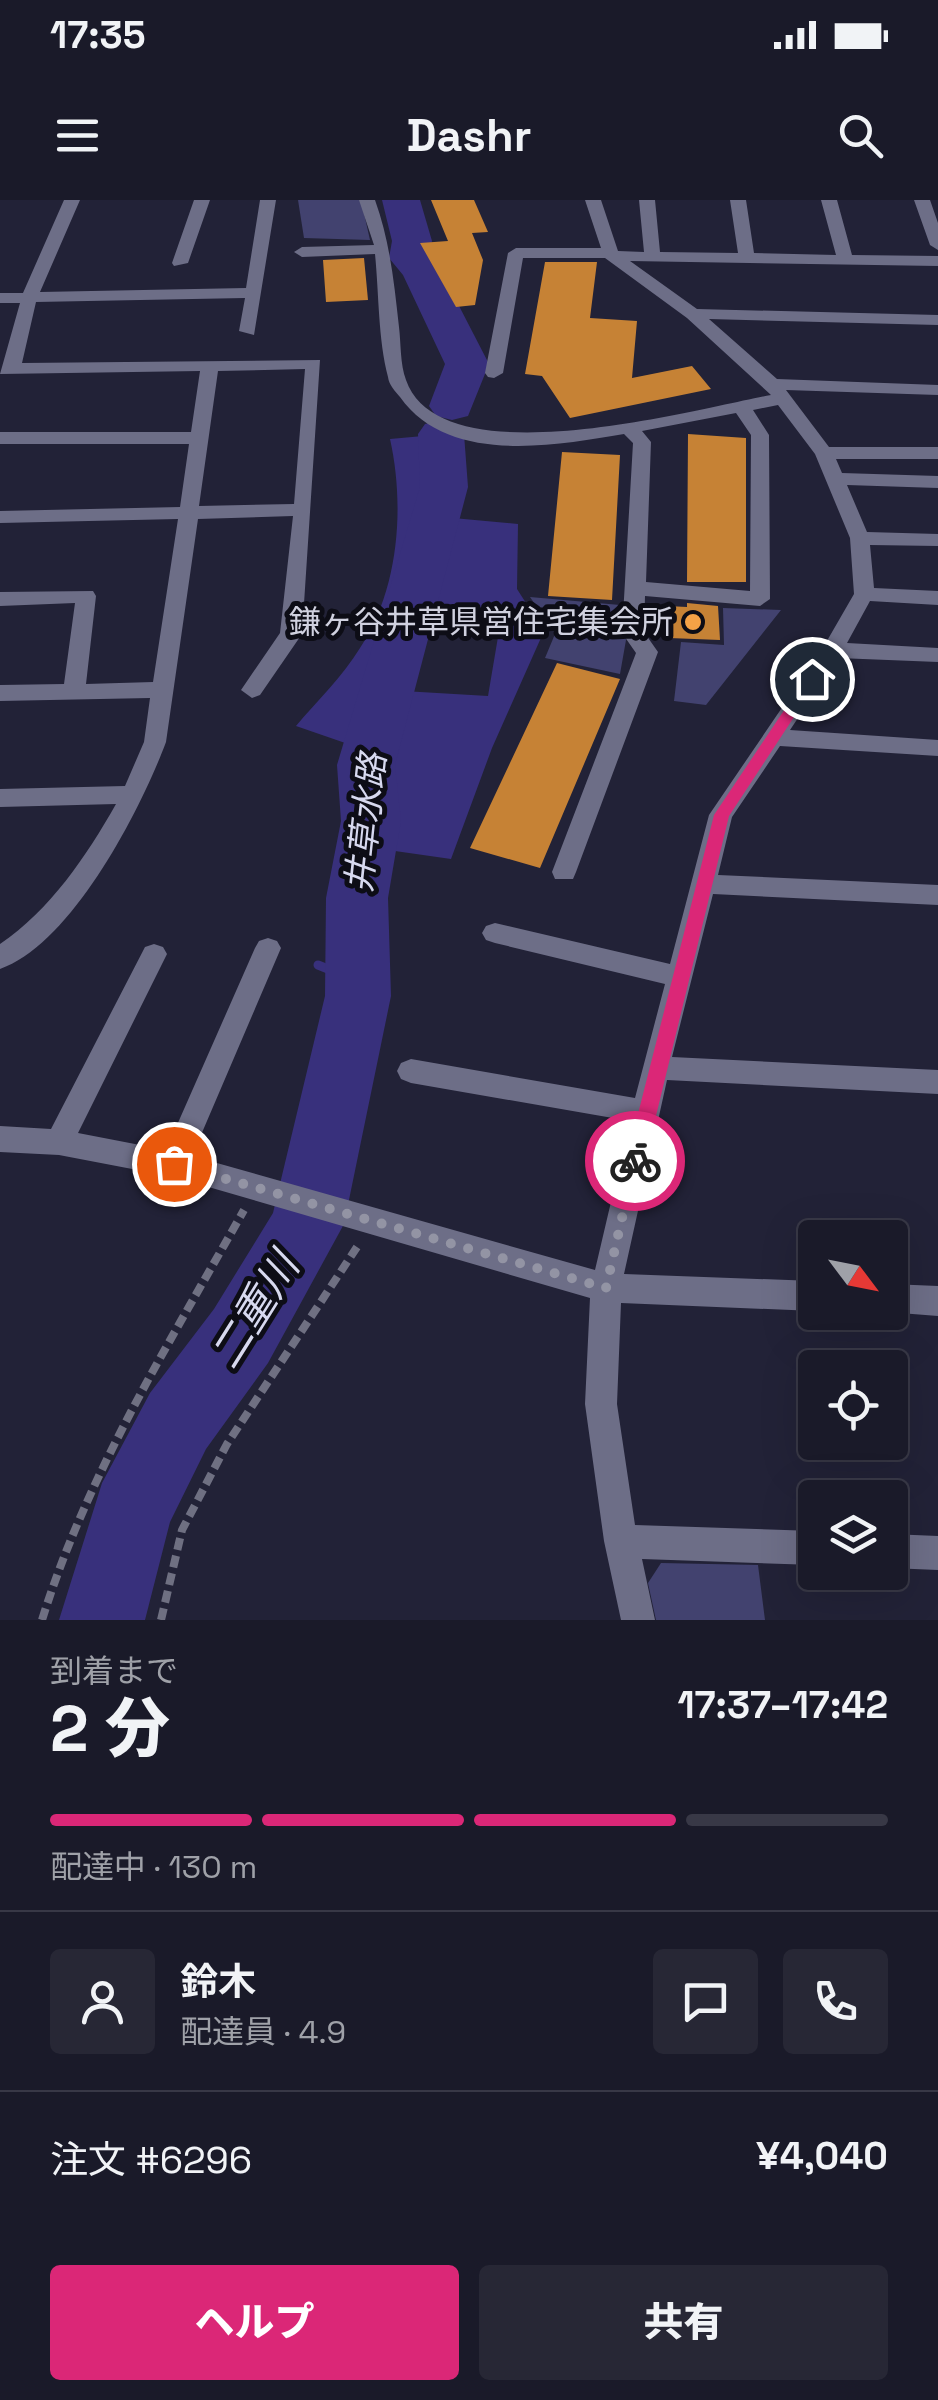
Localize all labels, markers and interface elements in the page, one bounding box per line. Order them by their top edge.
text: 17:35 [50,11,145,59]
text: Dashr [407,107,531,164]
icon: menu [50,108,105,163]
icon: search [833,108,888,163]
place label: 鎌ヶ谷井草県営住宅集会所 [289,602,673,642]
marker: 鎌ヶ谷井草県営住宅集会所 [682,611,704,633]
pin [770,637,855,722]
icon: home [785,652,840,707]
water label: 井草水路 [337,748,396,895]
courier [585,1111,685,1211]
pin [132,1122,217,1207]
icon: bike [608,1134,663,1189]
icon: bag [147,1137,202,1192]
north arrow [798,1220,908,1330]
map controls [798,1220,908,1590]
water label: 二重川 [199,1239,312,1378]
button: locate [798,1350,908,1460]
button: layers [798,1480,908,1590]
text: 到着まで [50,1651,178,1691]
text: 17:37–17:42 [677,1681,888,1729]
text: 2 分 [50,1687,170,1770]
text: 配達中 · 130 m [50,1847,257,1887]
button: person [50,1949,155,2054]
button: chat [653,1949,758,2054]
button: phone [783,1949,888,2054]
text: 鈴木 [180,1958,256,2006]
text: 配達員 · 4.9 [180,2012,346,2052]
text: ¥4,040 [756,2132,888,2180]
text: 注文 #6296 [50,2136,252,2184]
button: ヘルプ [50,2265,459,2380]
button: 共有 [479,2265,888,2380]

